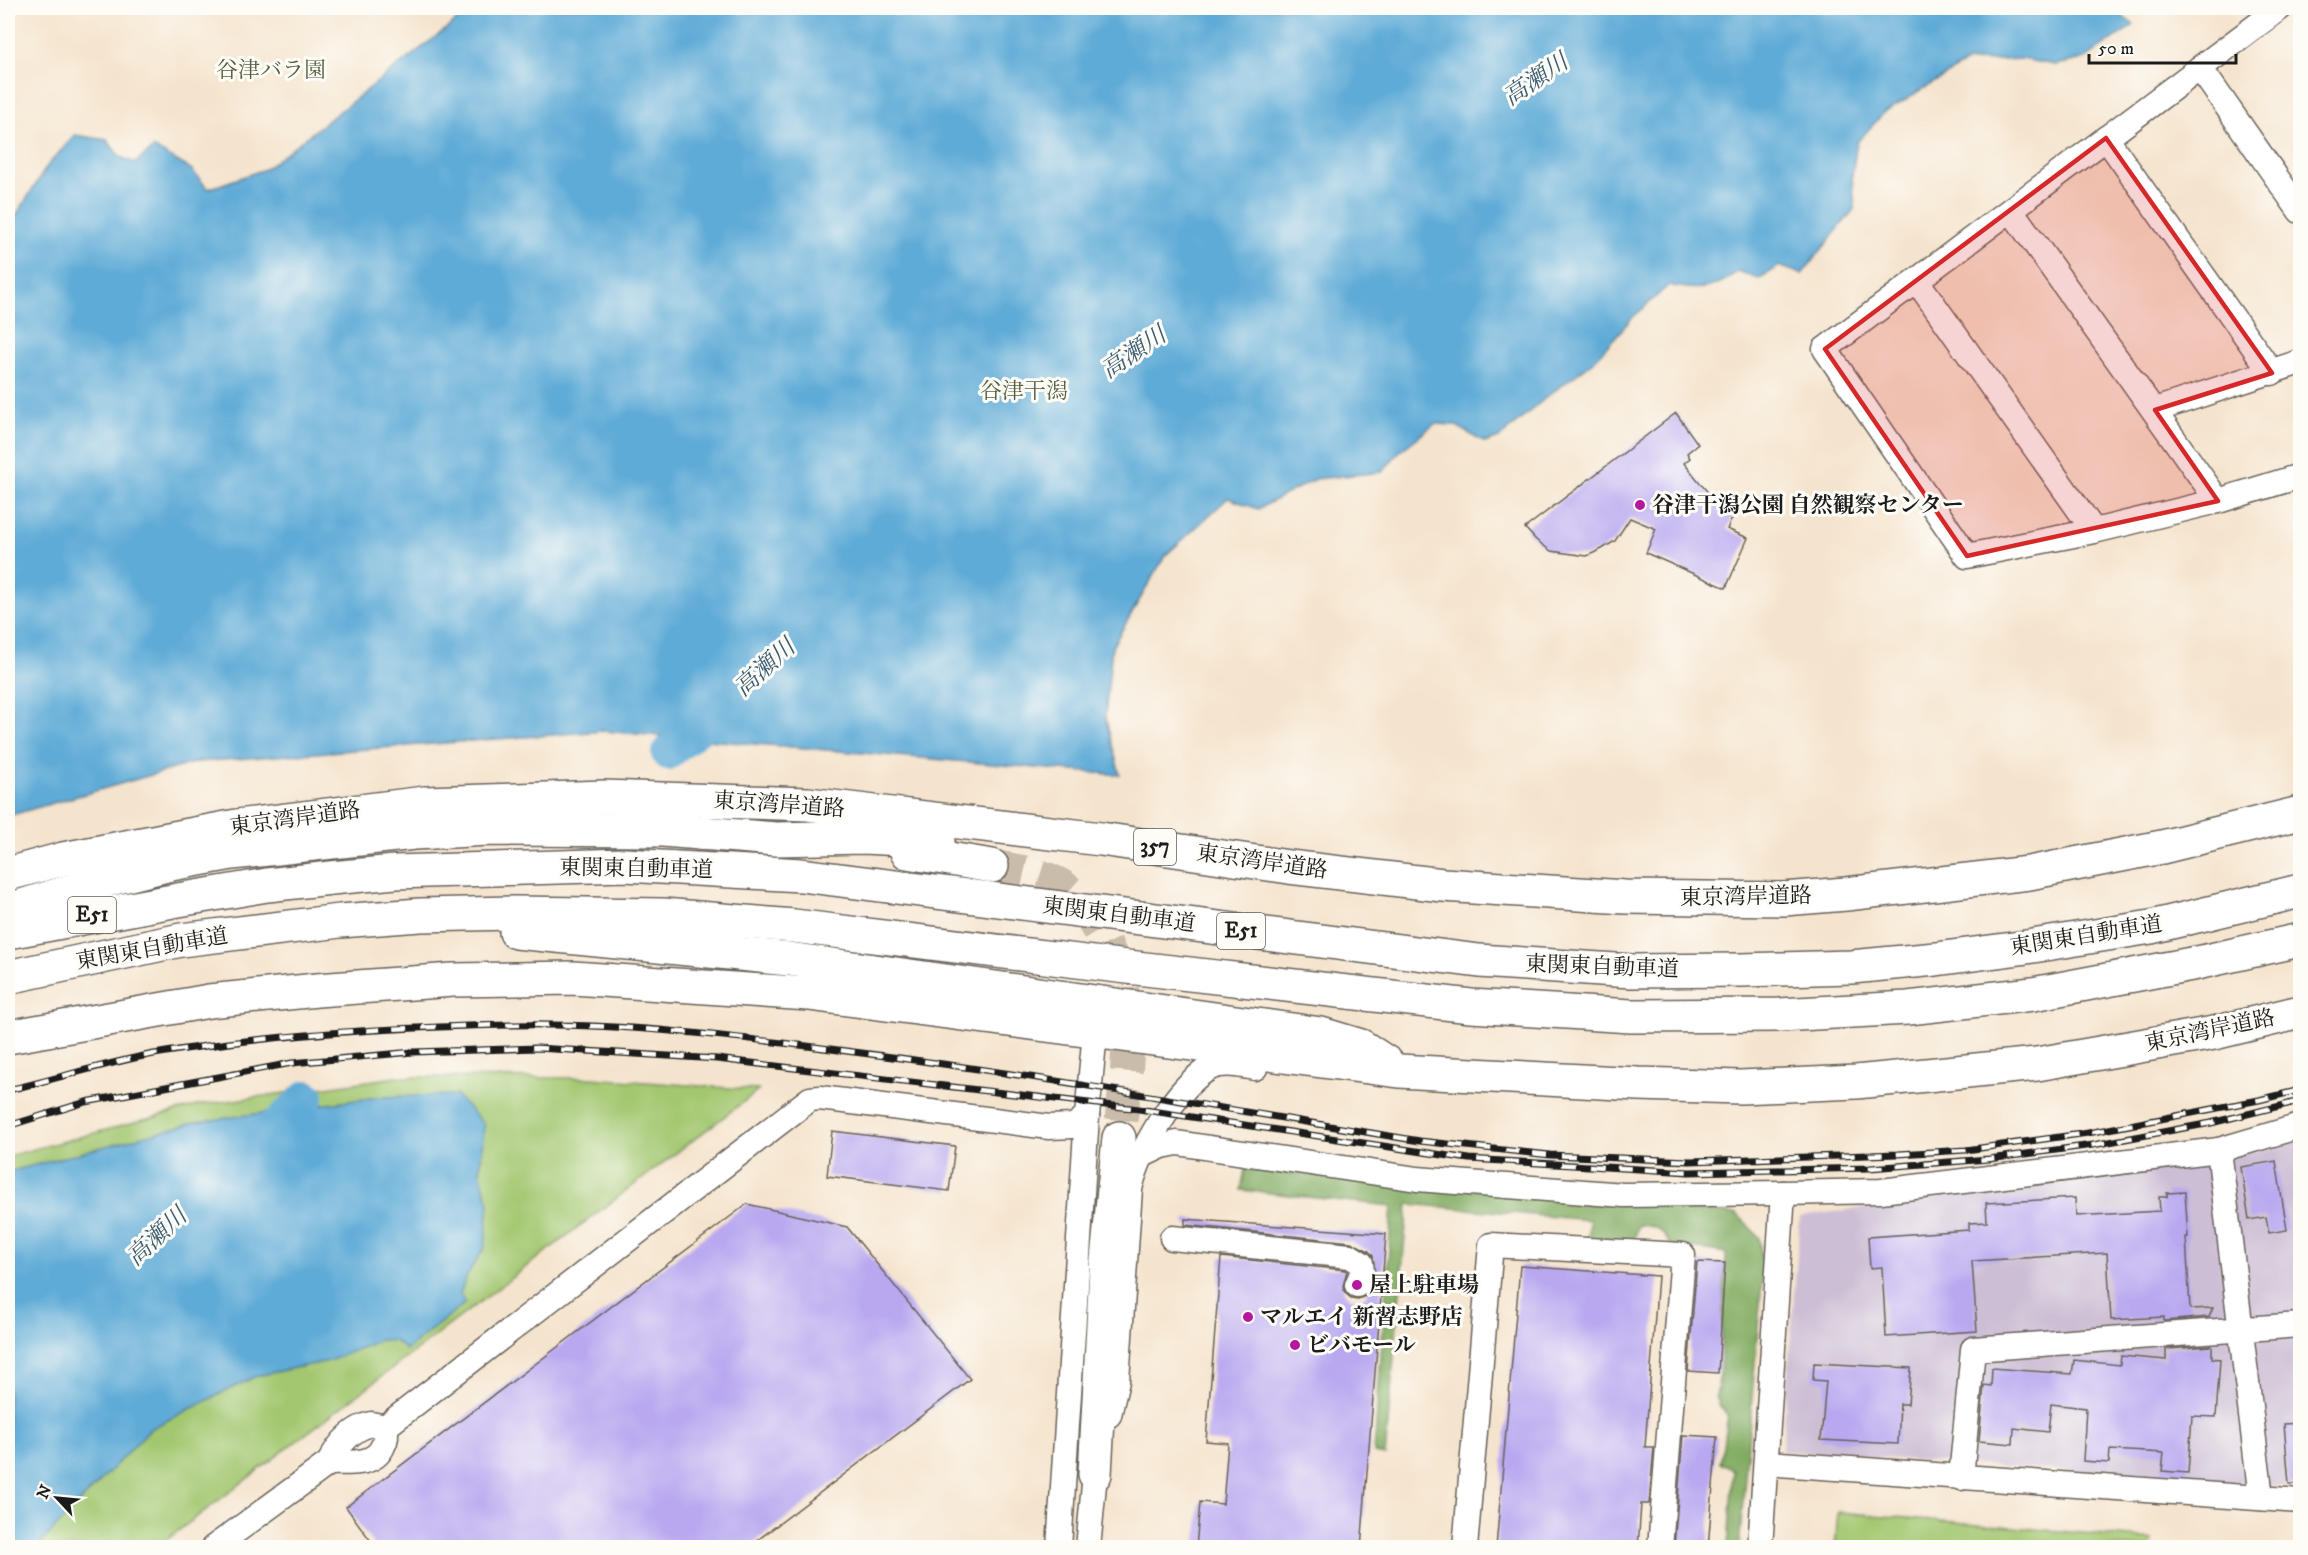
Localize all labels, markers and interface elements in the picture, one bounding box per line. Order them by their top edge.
scale bar [2089,27,2236,65]
text: 50 m [2098,38,2134,60]
water label: 高瀬川 [1498,46,1577,113]
park label: 谷津バラ園 [216,57,326,84]
water label: 高瀬川 [1096,319,1175,386]
park label: 谷津干潟 [980,378,1068,405]
place label: 谷津干潟公園 自然観察センター [1652,492,1964,519]
marker: 谷津干潟公園 自然観察センター [1633,498,1647,512]
water label: 高瀬川 [728,631,804,703]
street label: 東京湾岸道路 [712,787,846,823]
street label: 東京湾岸道路 [228,796,362,842]
road number: 357 [1134,829,1176,865]
street label: 東京湾岸道路 [1195,839,1329,885]
street label: 東関東自動車道 [559,854,713,884]
street label: 東京湾岸道路 [1680,882,1812,912]
street label: 東関東自動車道 [1041,892,1197,938]
road number: E51 [68,897,116,933]
street label: 東関東自動車道 [2008,911,2164,961]
road number: E51 [1217,913,1265,949]
street label: 東関東自動車道 [74,922,230,976]
street label: 東関東自動車道 [1525,951,1679,983]
street label: 東京湾岸道路 [2143,1004,2277,1058]
water label: 高瀬川 [120,1199,196,1273]
place label: 屋上駐車場 [1369,1272,1479,1299]
marker: 屋上駐車場 [1350,1278,1364,1292]
place label: マルエイ 新習志野店 [1260,1304,1463,1331]
marker: マルエイ 新習志野店 [1241,1310,1255,1324]
place label: ビバモール [1307,1332,1416,1359]
marker: ビバモール [1288,1338,1302,1352]
north arrow [27,1468,87,1528]
text: N [33,1482,56,1502]

